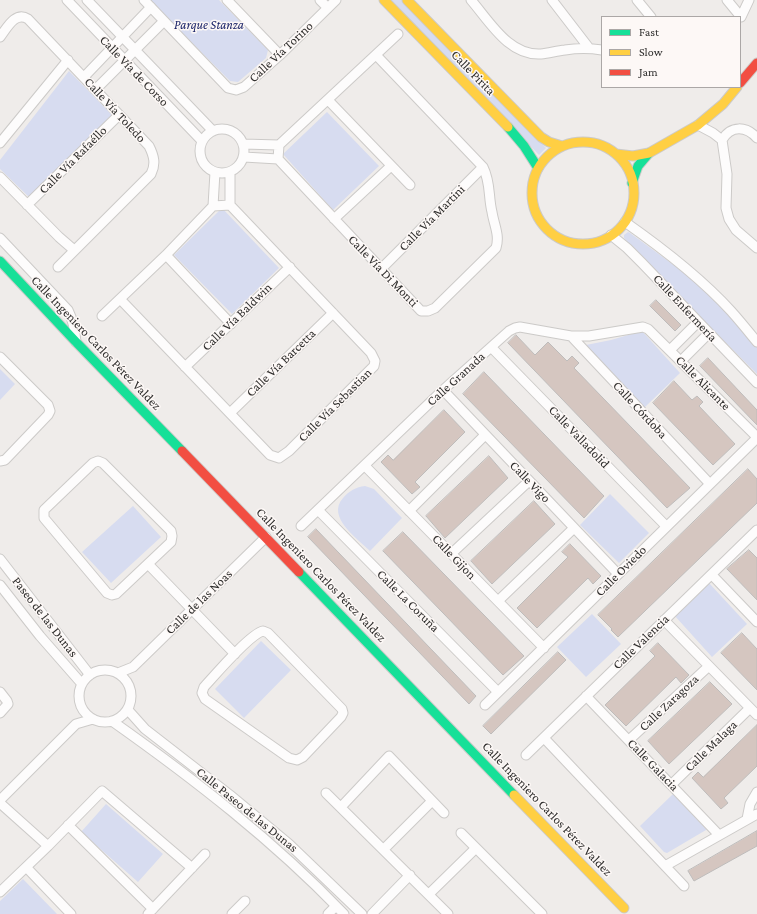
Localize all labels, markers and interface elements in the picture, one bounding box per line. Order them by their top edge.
legend [601,16,741,88]
park label: Parque Stanza [174,17,244,33]
street label: Calle Vía Torino [246,18,316,86]
text: Fast [639,25,659,39]
street label: Calle Vía de Corso [96,32,172,110]
text: Slow [639,45,663,59]
street label: Calle Pirita [448,47,498,99]
text: Jam [639,65,658,79]
street label: Calle Vía Toledo [81,74,149,146]
street label: Calle Vía Rafaéllo [36,123,110,197]
street label: Calle Vía Martini [396,182,468,254]
street label: Calle Vía Di Monti [345,232,421,310]
street label: Calle Enfermería [650,271,720,345]
street label: Calle Ingeniero Carlos Pérez Valdez [28,273,164,413]
street label: Calle Vía Baldwin [199,280,275,354]
street label: Calle Vía Barcetta [243,326,319,400]
street label: Calle Granada [424,349,488,409]
street label: Calle Alicante [672,352,734,414]
street label: Calle Vía Sebastian [295,365,375,445]
street label: Calle Córdoba [609,378,671,442]
street label: Calle Valladolid [545,402,613,472]
street label: Calle Vigo [506,458,554,506]
street label: Calle Ingeniero Carlos Pérez Valdez [253,505,389,645]
street label: Calle Gijon [429,531,479,583]
street label: Calle Oviedo [592,542,650,600]
street label: Calle de las Noas [162,566,236,638]
street label: Calle La Coruña [373,566,443,636]
street label: Paseo de las Dunas [9,574,81,660]
street label: Calle Valencia [610,611,672,673]
street label: Calle Zaragoza [636,671,702,735]
street label: Calle Malaga [681,717,741,775]
street label: Calle Galacia [624,735,682,795]
street label: Calle Ingeniero Carlos Pérez Valdez [479,739,615,879]
street label: Calle Paseo de las Dunas [193,764,301,856]

